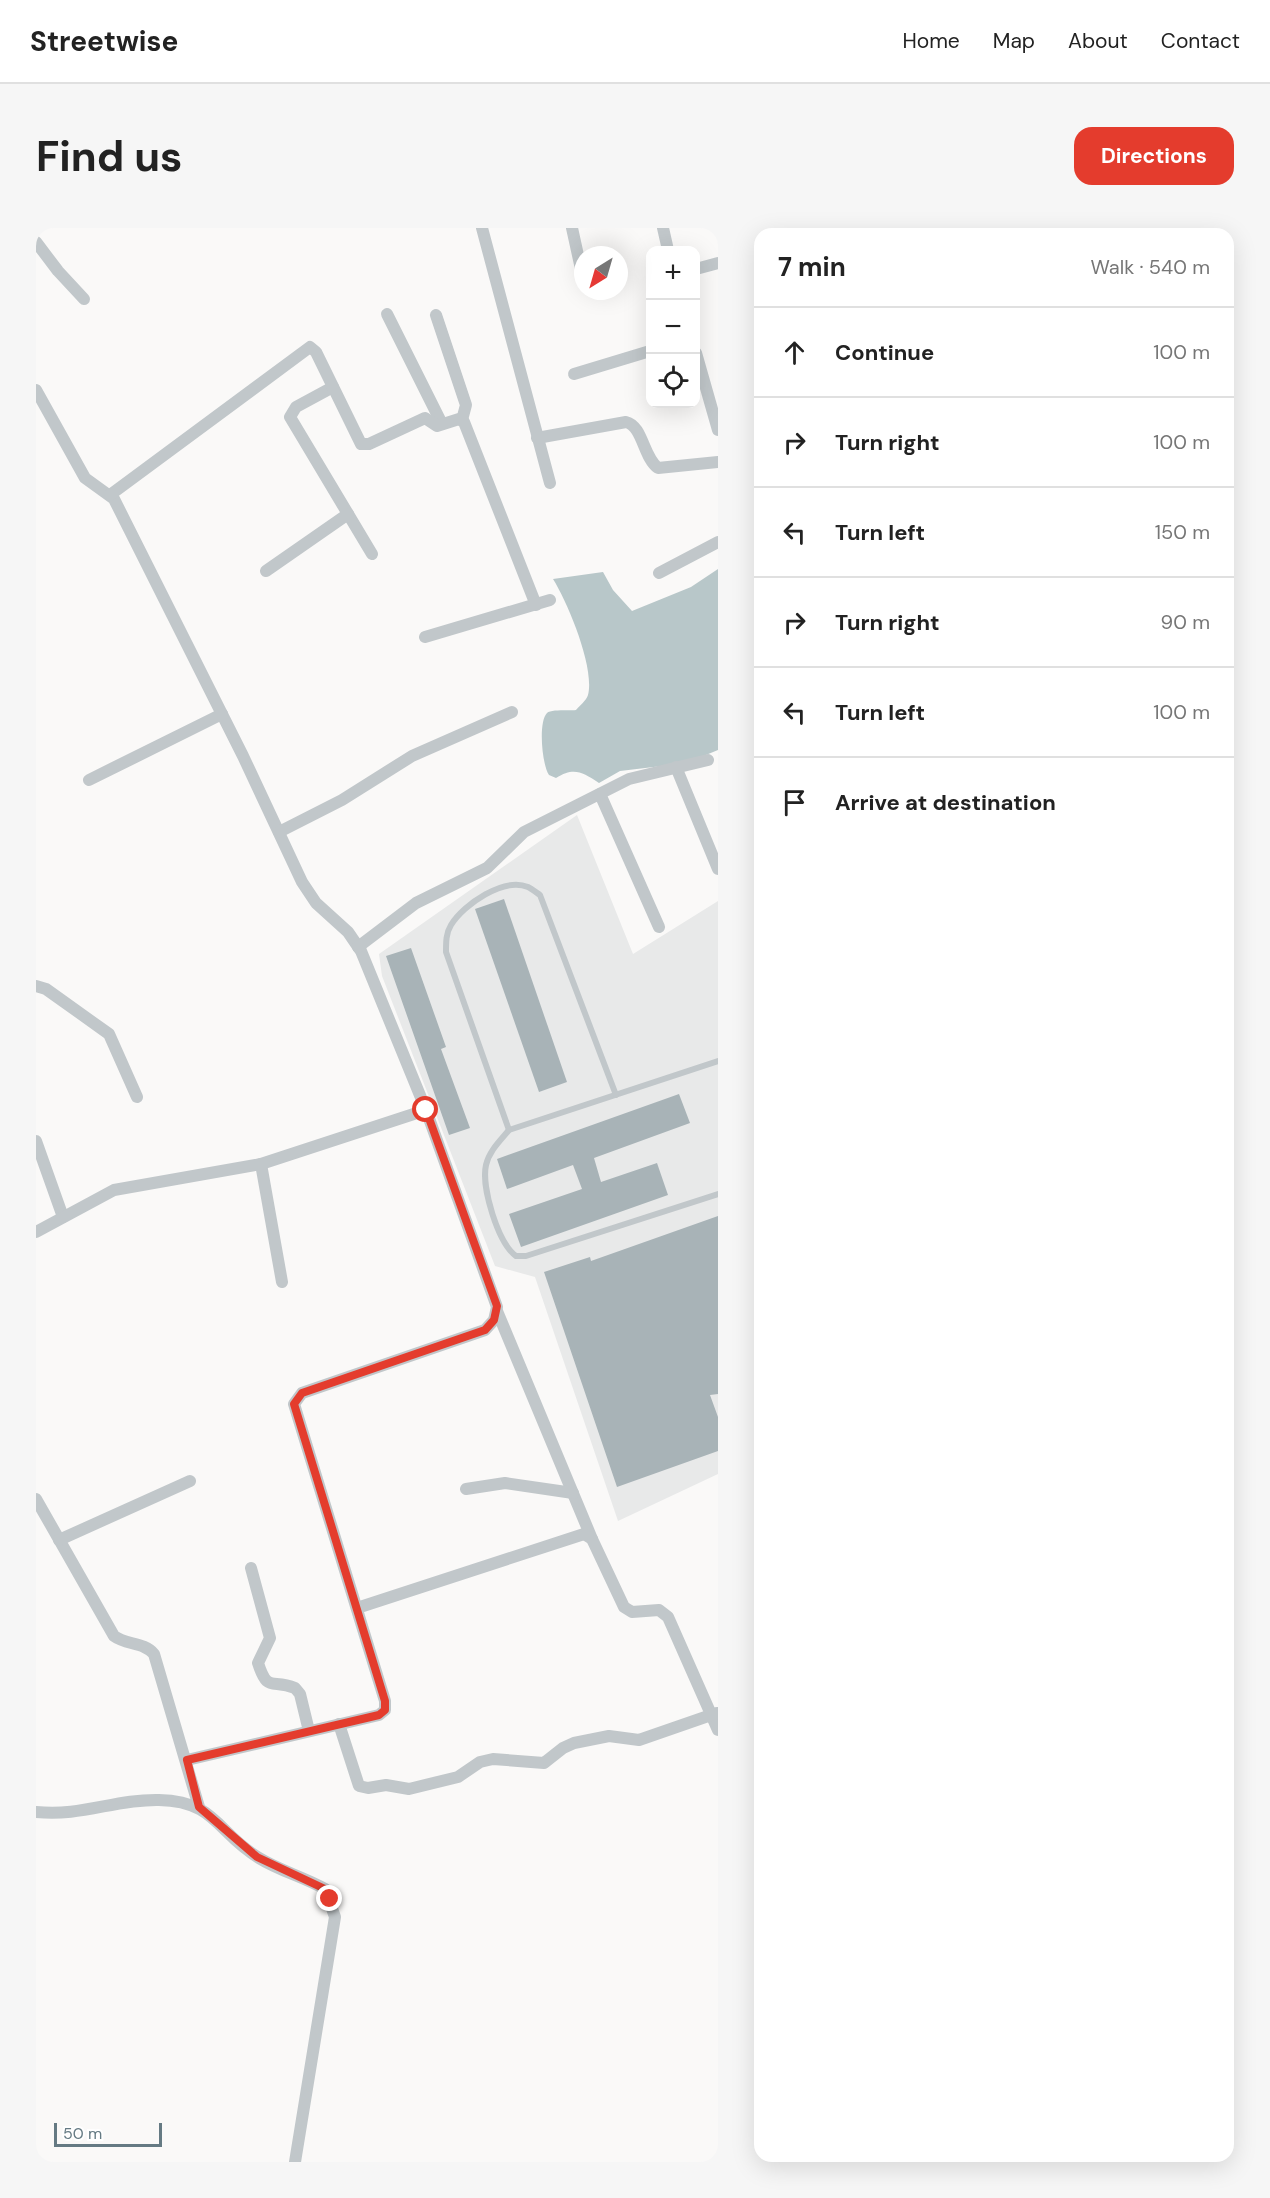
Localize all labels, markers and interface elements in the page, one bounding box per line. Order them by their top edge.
text: Streetwise [30,23,178,60]
text: Home [902,27,960,55]
text: Map [993,27,1035,55]
text: About [1068,27,1128,55]
text: Contact [1161,27,1240,55]
button: Directions [1074,127,1234,185]
text: Find us [36,129,182,184]
north arrow [574,246,628,300]
map controls [646,246,700,408]
button: + [646,246,700,300]
text: 7 min [778,250,846,284]
text: Walk · 540 m [1090,254,1210,280]
button: − [646,300,700,354]
icon: ahead [778,336,811,369]
text: Continue [835,338,934,367]
text: 100 m [1153,339,1210,365]
button: locate [646,354,700,408]
icon: right [778,426,811,459]
text: Turn right [835,428,940,457]
text: 100 m [1153,429,1210,455]
icon: left [778,516,811,549]
text: Turn left [835,518,925,547]
text: 150 m [1155,519,1210,545]
icon: right [778,606,811,639]
text: Turn right [835,608,940,637]
text: 90 m [1161,609,1210,635]
icon: left [778,696,811,729]
text: Turn left [835,698,925,727]
text: 100 m [1153,699,1210,725]
icon: arrive [778,786,811,819]
text: Arrive at destination [835,788,1056,817]
route start [412,1096,438,1122]
route end [316,1885,342,1911]
scale bar [54,2120,162,2148]
text: 50 m [63,2123,102,2144]

